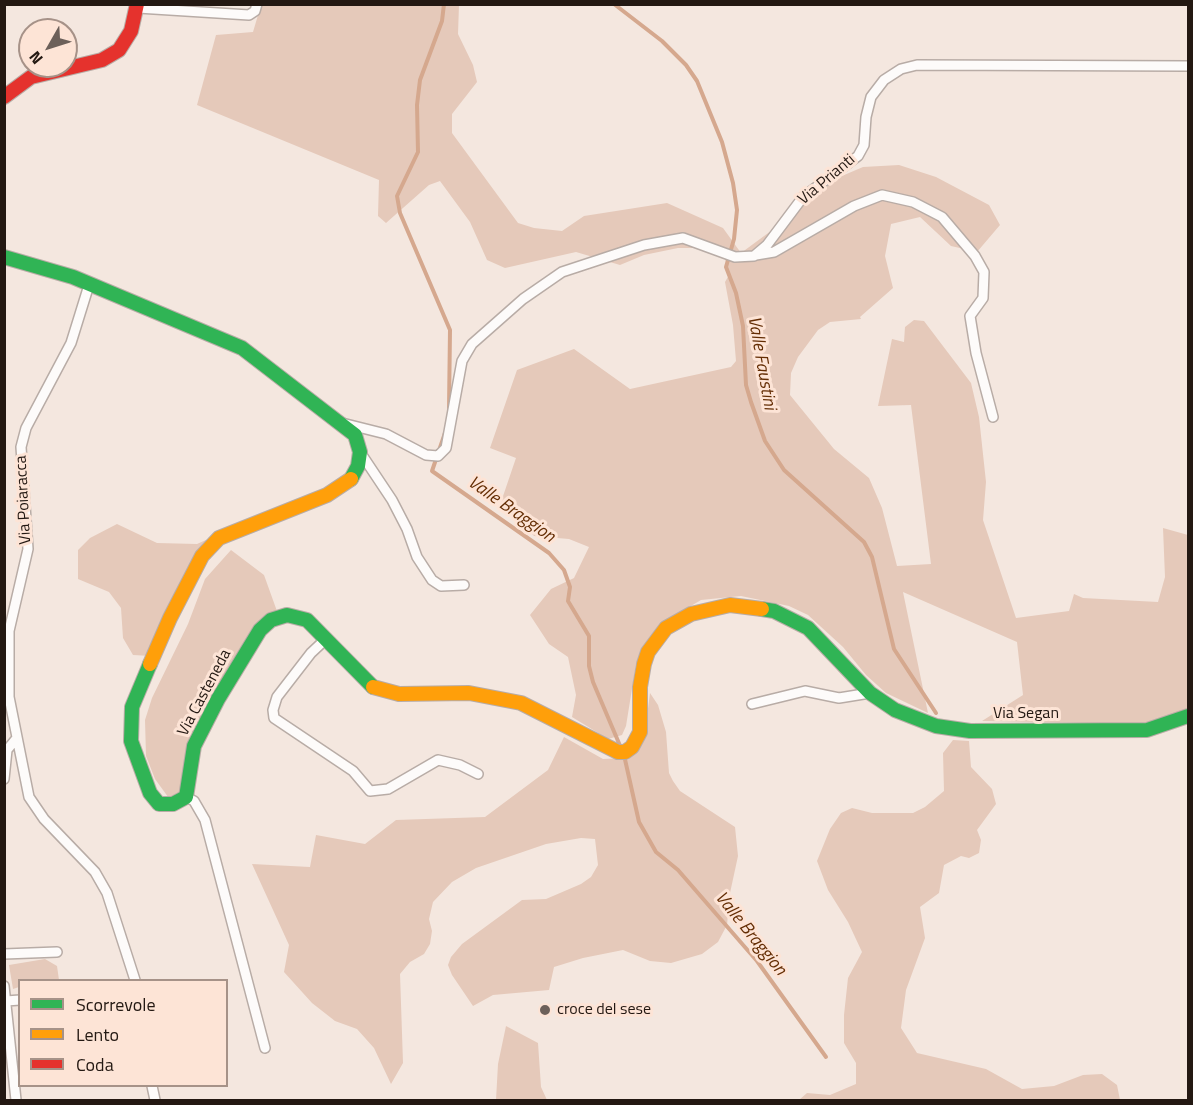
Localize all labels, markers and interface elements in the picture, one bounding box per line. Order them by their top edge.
north arrow [18,18,78,78]
text: N [23,46,48,70]
street label: Via Prianti [795,151,859,209]
water label: Valle Faustini [742,315,780,411]
street label: Via Poiaracca [12,455,36,545]
water label: Valle Braggion [463,472,559,548]
street label: Via Casteneda [174,646,236,740]
street label: Via Segan [993,704,1059,724]
water label: Valle Braggion [710,888,790,980]
legend [18,979,228,1087]
text: Scorrevole [76,991,155,1018]
place label: croce del sese [557,1000,651,1020]
marker: croce del sese [538,1003,552,1017]
text: Lento [76,1021,119,1048]
text: Coda [76,1051,114,1078]

